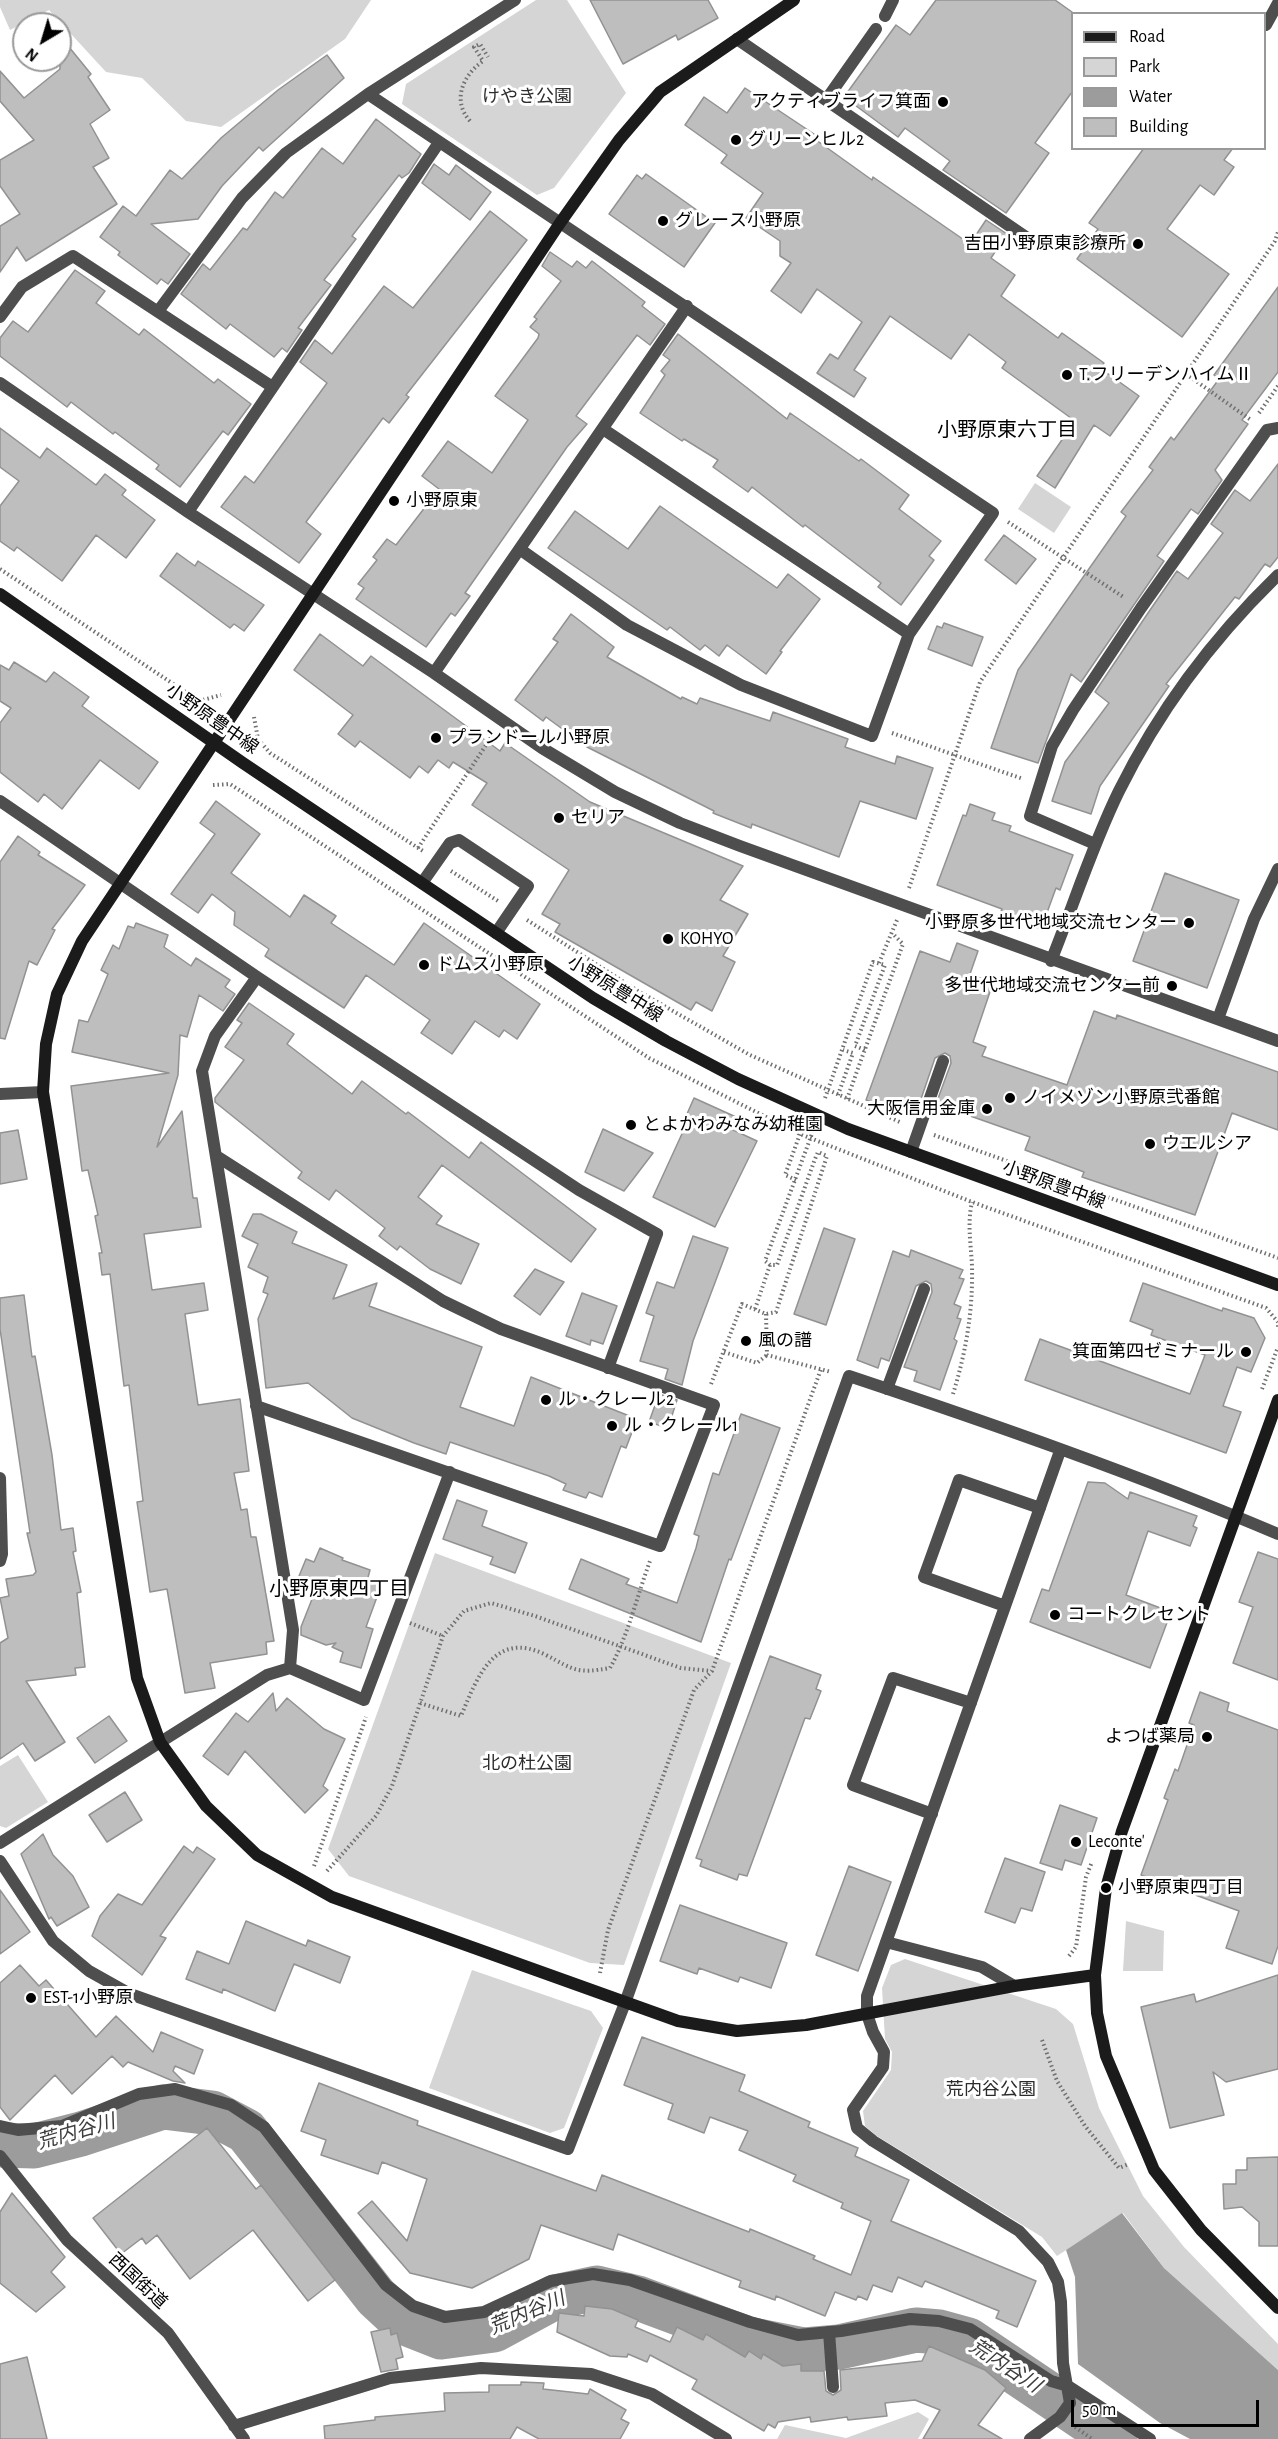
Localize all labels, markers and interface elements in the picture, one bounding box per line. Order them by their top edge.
north arrow [12,12,72,72]
legend [1071,12,1266,150]
text: Road [1129,28,1165,46]
text: N [23,45,41,64]
text: Park [1129,58,1160,76]
park label: けやき公園 [482,86,572,108]
text: Water [1129,88,1172,106]
place label: アクティブライフ箕面 [751,91,931,113]
marker: アクティブライフ箕面 [936,95,950,109]
text: Building [1129,118,1188,136]
place label: グリーンヒル2 [748,129,864,151]
marker: グリーンヒル2 [729,133,743,147]
place label: グレース小野原 [675,210,801,232]
marker: グレース小野原 [656,214,670,228]
place label: 吉田小野原東診療所 [964,233,1126,255]
marker: 吉田小野原東診療所 [1131,237,1145,251]
place label: T.フリーデンハイムⅡ [1079,364,1252,386]
marker: T.フリーデンハイムⅡ [1060,368,1074,382]
district label: 小野原東六丁目 [937,418,1077,442]
place label: 小野原東 [406,490,478,512]
marker: 小野原東 [387,494,401,508]
street label: 小野原豊中線 [162,679,262,759]
place label: プランドール小野原 [448,727,610,749]
marker: プランドール小野原 [429,731,443,745]
place label: セリア [571,807,625,829]
marker: セリア [552,811,566,825]
place label: 小野原多世代地域交流センター [925,912,1177,934]
marker: 小野原多世代地域交流センター [1182,916,1196,930]
place label: KOHYO [680,928,734,950]
marker: KOHYO [661,932,675,946]
street label: 小野原豊中線 [563,951,667,1027]
place label: ドムス小野原 [436,954,544,976]
marker: ドムス小野原 [417,958,431,972]
place label: 多世代地域交流センター前 [944,975,1160,997]
marker: 多世代地域交流センター前 [1165,979,1179,993]
place label: ノイメゾン小野原弐番館 [1022,1087,1220,1109]
marker: ノイメゾン小野原弐番館 [1003,1091,1017,1105]
place label: 大阪信用金庫 [867,1098,975,1120]
marker: 大阪信用金庫 [980,1102,994,1116]
place label: とよかわみなみ幼稚園 [643,1114,823,1136]
marker: とよかわみなみ幼稚園 [624,1118,638,1132]
place label: ウエルシア [1162,1133,1252,1155]
marker: ウエルシア [1143,1137,1157,1151]
street label: 小野原豊中線 [1000,1156,1108,1214]
place label: 風の譜 [758,1330,812,1352]
marker: 風の譜 [739,1334,753,1348]
place label: 箕面第四ゼミナール [1072,1341,1234,1363]
marker: 箕面第四ゼミナール [1239,1345,1253,1359]
place label: ル・クレール2 [558,1389,674,1411]
marker: ル・クレール2 [539,1393,553,1407]
place label: ル・クレール1 [624,1415,738,1437]
marker: ル・クレール1 [605,1419,619,1433]
district label: 小野原東四丁目 [269,1577,409,1601]
place label: コートクレセント [1067,1604,1211,1626]
marker: コートクレセント [1048,1608,1062,1622]
place label: よつば薬局 [1105,1726,1195,1748]
marker: よつば薬局 [1200,1730,1214,1744]
park label: 北の杜公園 [482,1753,572,1775]
place label: Leconte' [1088,1831,1145,1853]
marker: Leconte' [1069,1835,1083,1849]
place label: 小野原東四丁目 [1118,1877,1244,1899]
marker: 小野原東四丁目 [1099,1881,1113,1895]
place label: EST-1小野原 [43,1987,133,2009]
marker: EST-1小野原 [24,1991,38,2005]
park label: 荒内谷公園 [946,2079,1036,2101]
water label: 荒内谷川 [34,2109,118,2155]
street label: 西国街道 [104,2249,172,2313]
water label: 荒内谷川 [485,2286,569,2340]
water label: 荒内谷川 [965,2334,1045,2398]
scale bar [1074,2388,1262,2426]
text: 50 m [1082,2401,1116,2419]

